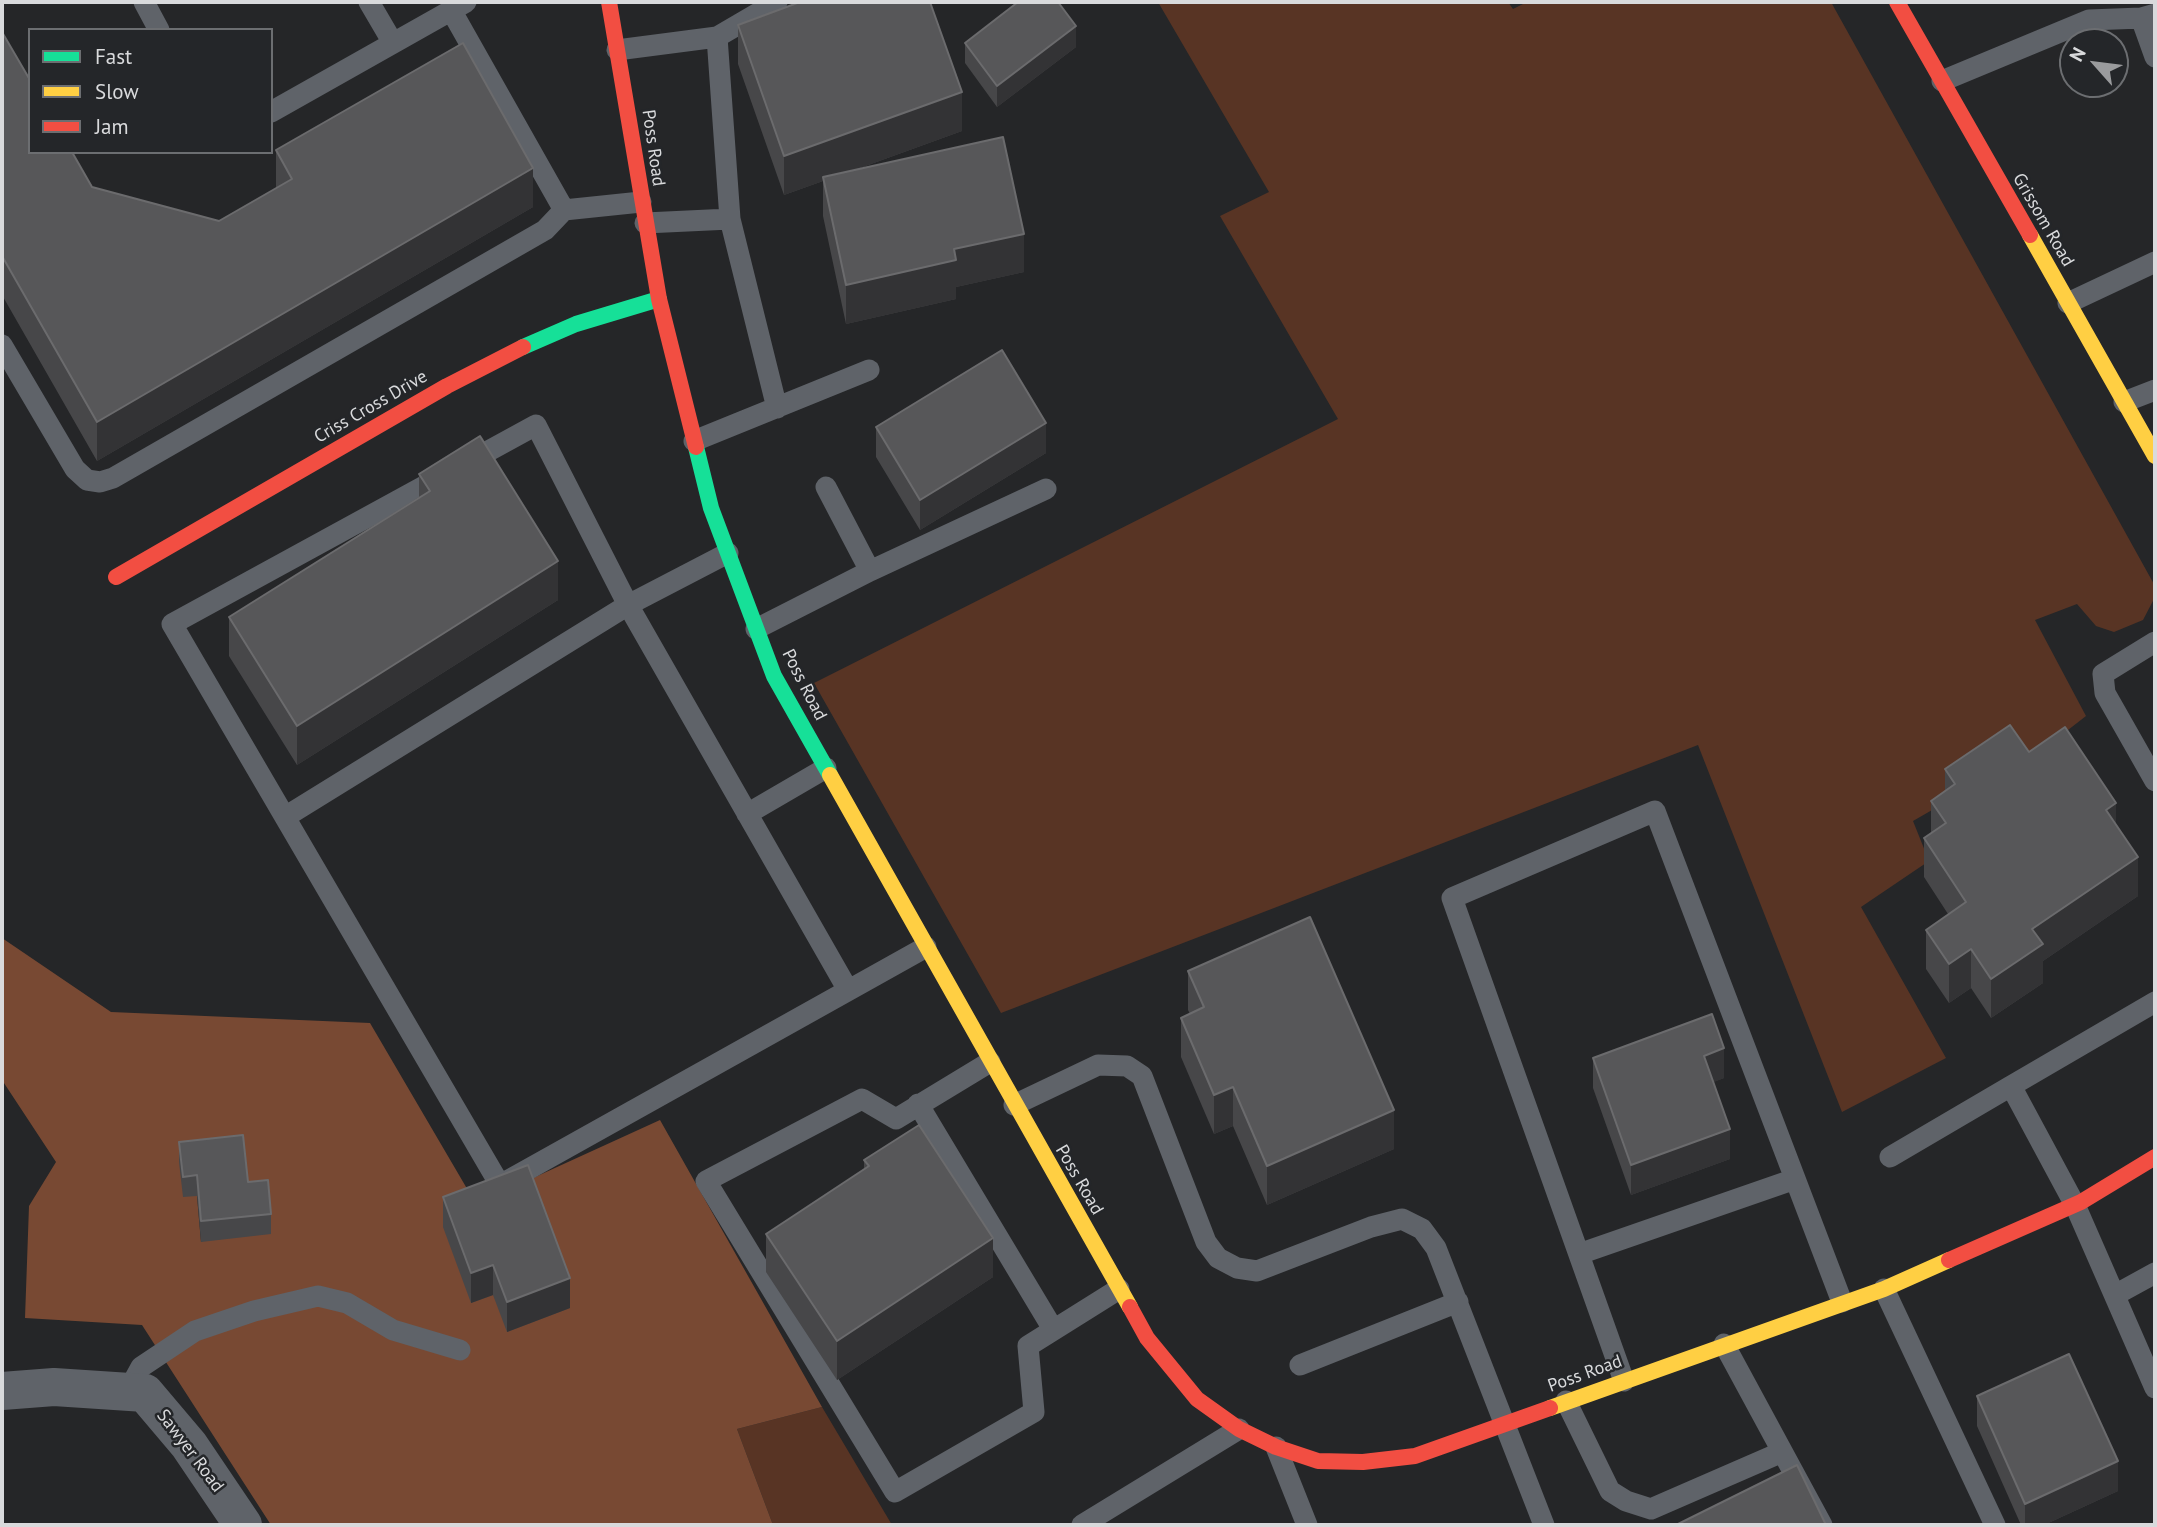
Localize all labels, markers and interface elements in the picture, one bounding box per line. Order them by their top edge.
legend [28,28,273,154]
north arrow [2059,28,2129,98]
text: Fast [95,43,132,70]
text: N [2064,43,2091,65]
text: Slow [95,78,139,105]
street label: Poss Road [637,108,669,188]
text: Jam [95,113,129,140]
street label: Grissom Road [2008,169,2078,271]
street label: Criss Cross Drive [311,366,431,448]
street label: Poss Road [777,646,831,724]
street label: Poss Road [1050,1141,1108,1219]
street label: Poss Road [1545,1351,1625,1397]
street label: Sawyer Road [152,1405,228,1497]

